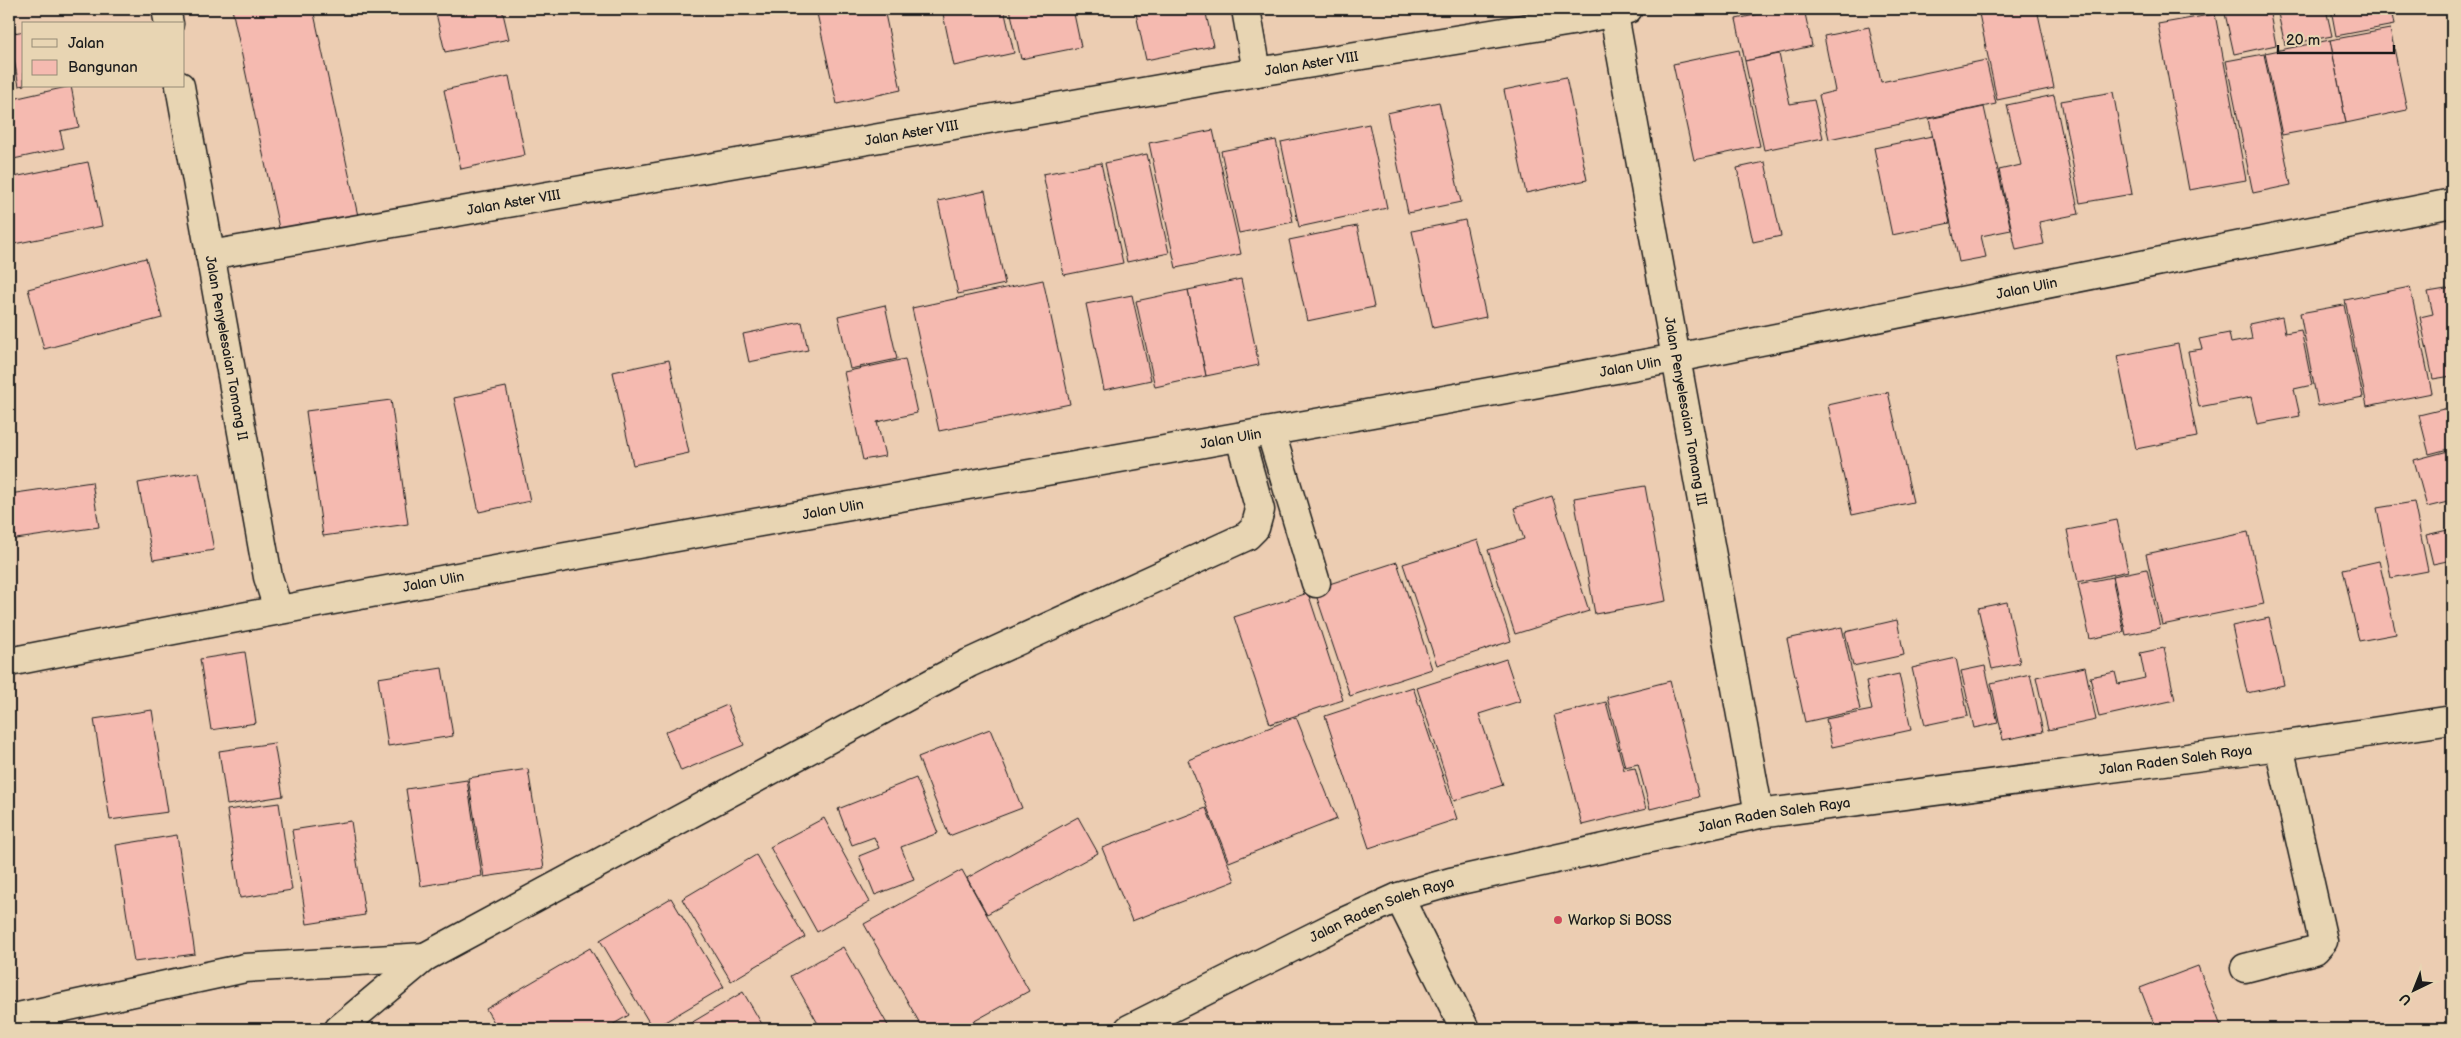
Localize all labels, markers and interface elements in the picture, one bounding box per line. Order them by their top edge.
legend [22,22,185,88]
scale bar [2278,22,2395,54]
text: 20 m [2286,31,2320,50]
text: Jalan [68,34,104,53]
street label: Jalan Aster VIII [1263,48,1360,80]
text: Bangunan [68,58,138,77]
street label: Jalan Aster VIII [863,116,960,149]
street label: Jalan Aster VIII [465,186,562,219]
street label: Jalan Penyelesaian Tomang II [202,254,251,442]
street label: Jalan Ulin [1995,274,2059,303]
street label: Jalan Penyelesaian Tomang III [1661,315,1711,507]
street label: Jalan Ulin [1598,353,1663,381]
street label: Jalan Ulin [1199,425,1263,453]
street label: Jalan Ulin [801,496,865,523]
street label: Jalan Ulin [401,568,466,596]
street label: Jalan Raden Saleh Raya [2098,742,2253,778]
street label: Jalan Raden Saleh Raya [1696,794,1852,836]
street label: Jalan Raden Saleh Raya [1307,874,1456,946]
place label: Warkop Si BOSS [1568,912,1672,929]
marker: Warkop Si BOSS [1552,914,1564,926]
north arrow [2388,966,2438,1016]
text: U [2396,990,2415,1009]

